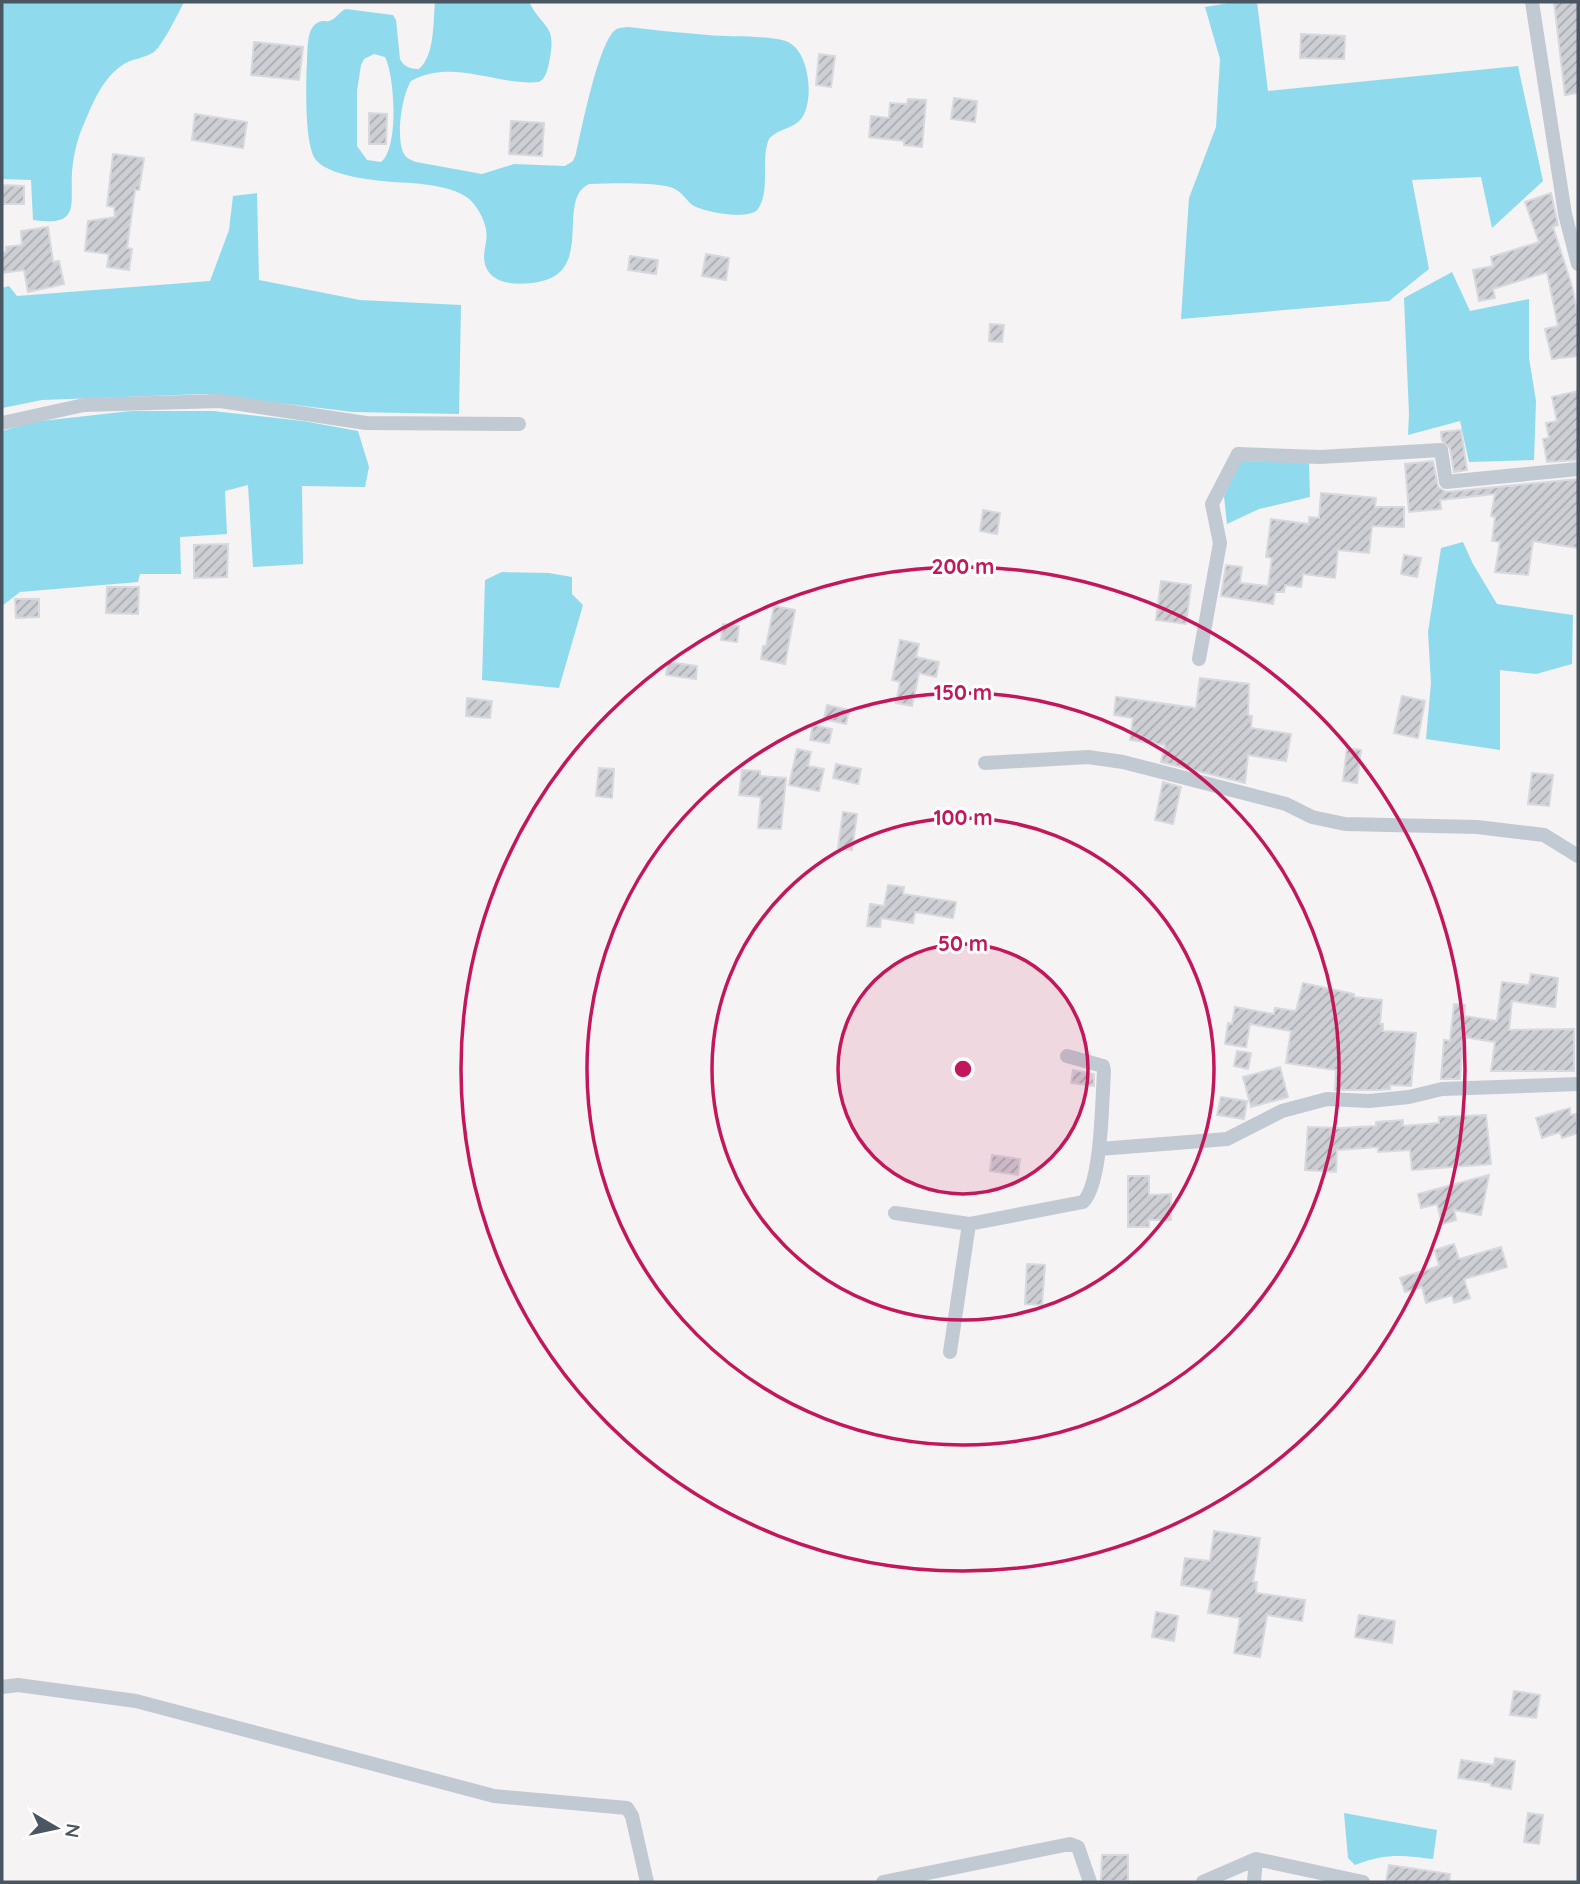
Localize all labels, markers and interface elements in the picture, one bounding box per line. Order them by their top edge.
text: 200 m [932,553,994,579]
text: 150 m [934,679,992,705]
text: 100 m [933,804,993,830]
text: 50 m [938,930,988,956]
centre of rings [951,1057,975,1081]
north arrow [21,1793,91,1863]
text: N [60,1822,86,1839]

